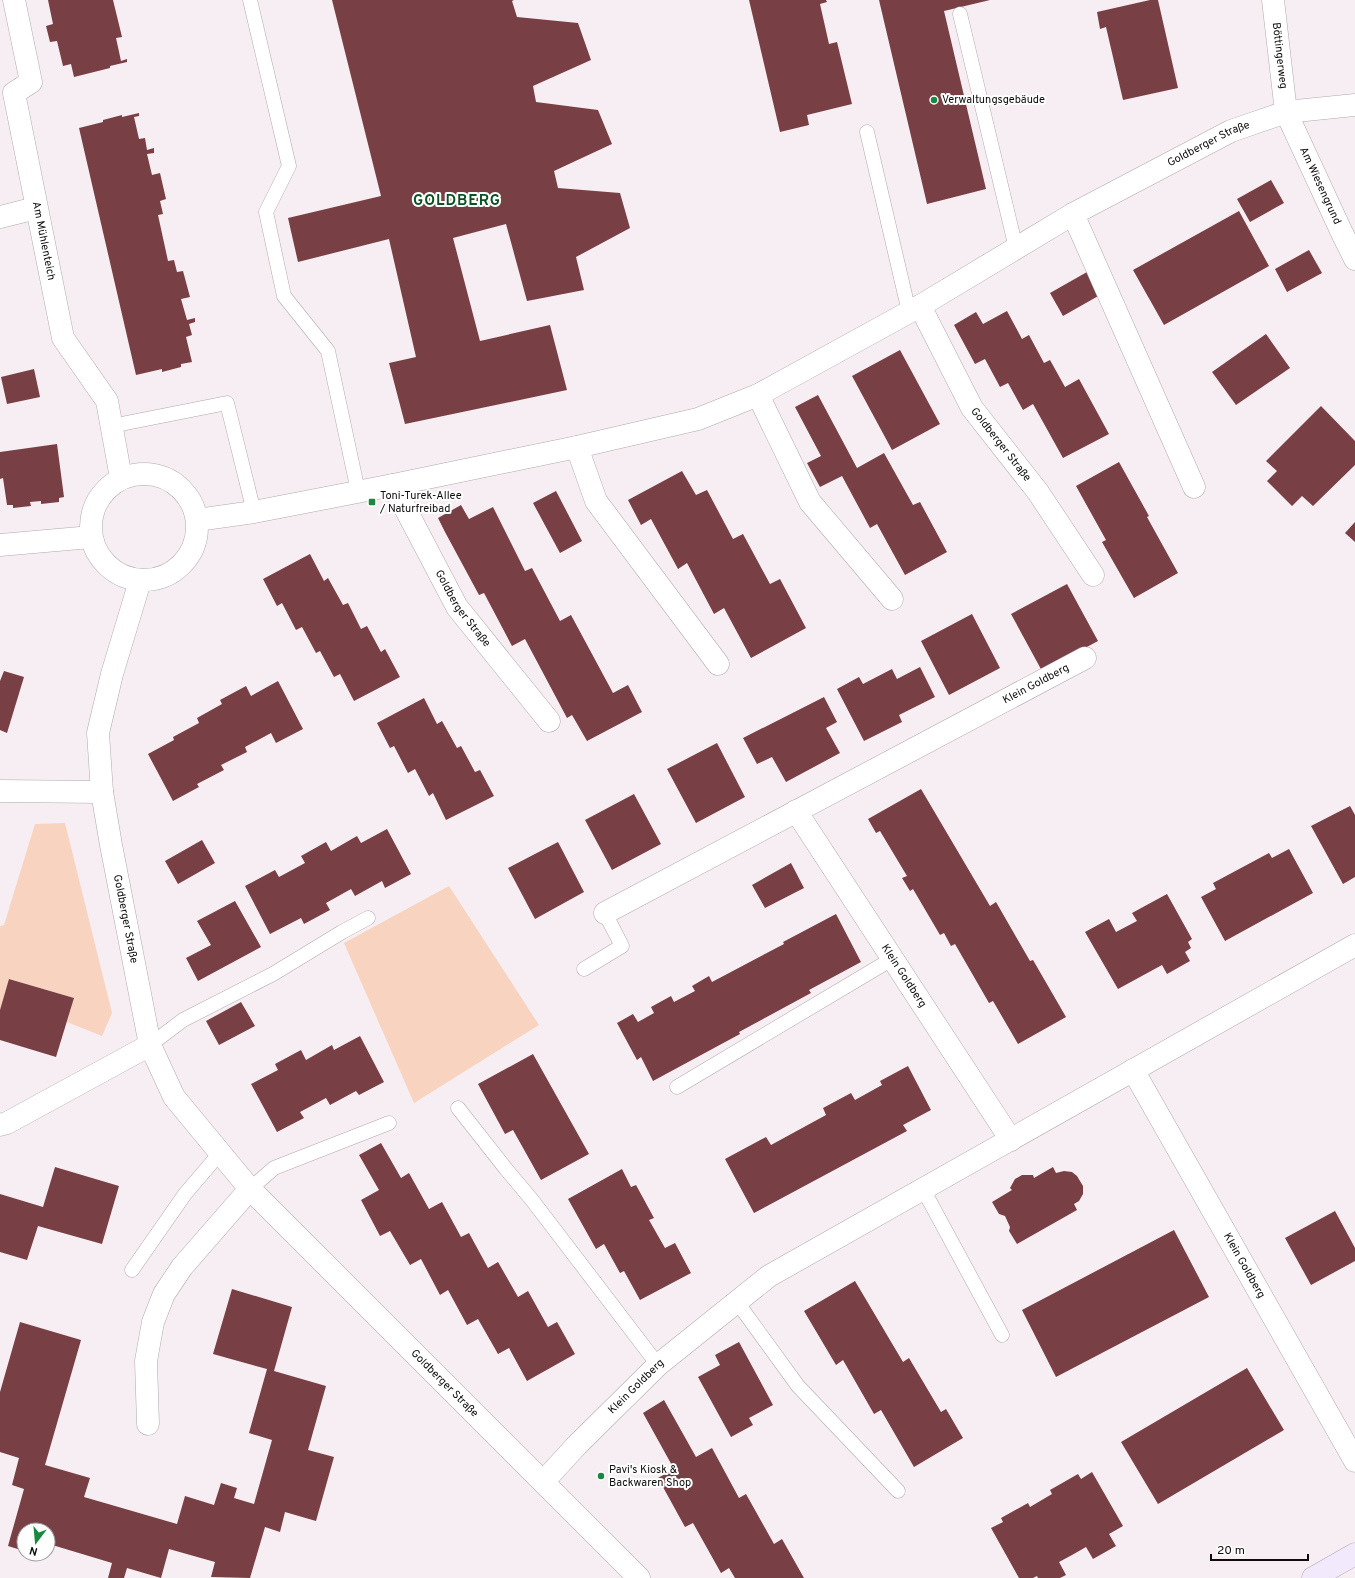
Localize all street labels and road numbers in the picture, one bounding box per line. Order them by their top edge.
street label: Böttingerweg [1269,22,1290,90]
street label: Goldberger Straße [1165,118,1252,170]
street label: Am Wiesengrund [1296,145,1344,227]
street label: Am Mühlenteich [29,200,58,282]
street label: Goldberger Straße [967,405,1034,484]
street label: Goldberger Straße [432,568,494,650]
street label: Klein Goldberg [1000,661,1072,707]
street label: Goldberger Straße [110,873,141,965]
street label: Klein Goldberg [878,941,930,1010]
street label: Klein Goldberg [1220,1230,1268,1301]
street label: Goldberger Straße [408,1347,481,1420]
street label: Klein Goldberg [605,1356,667,1417]

